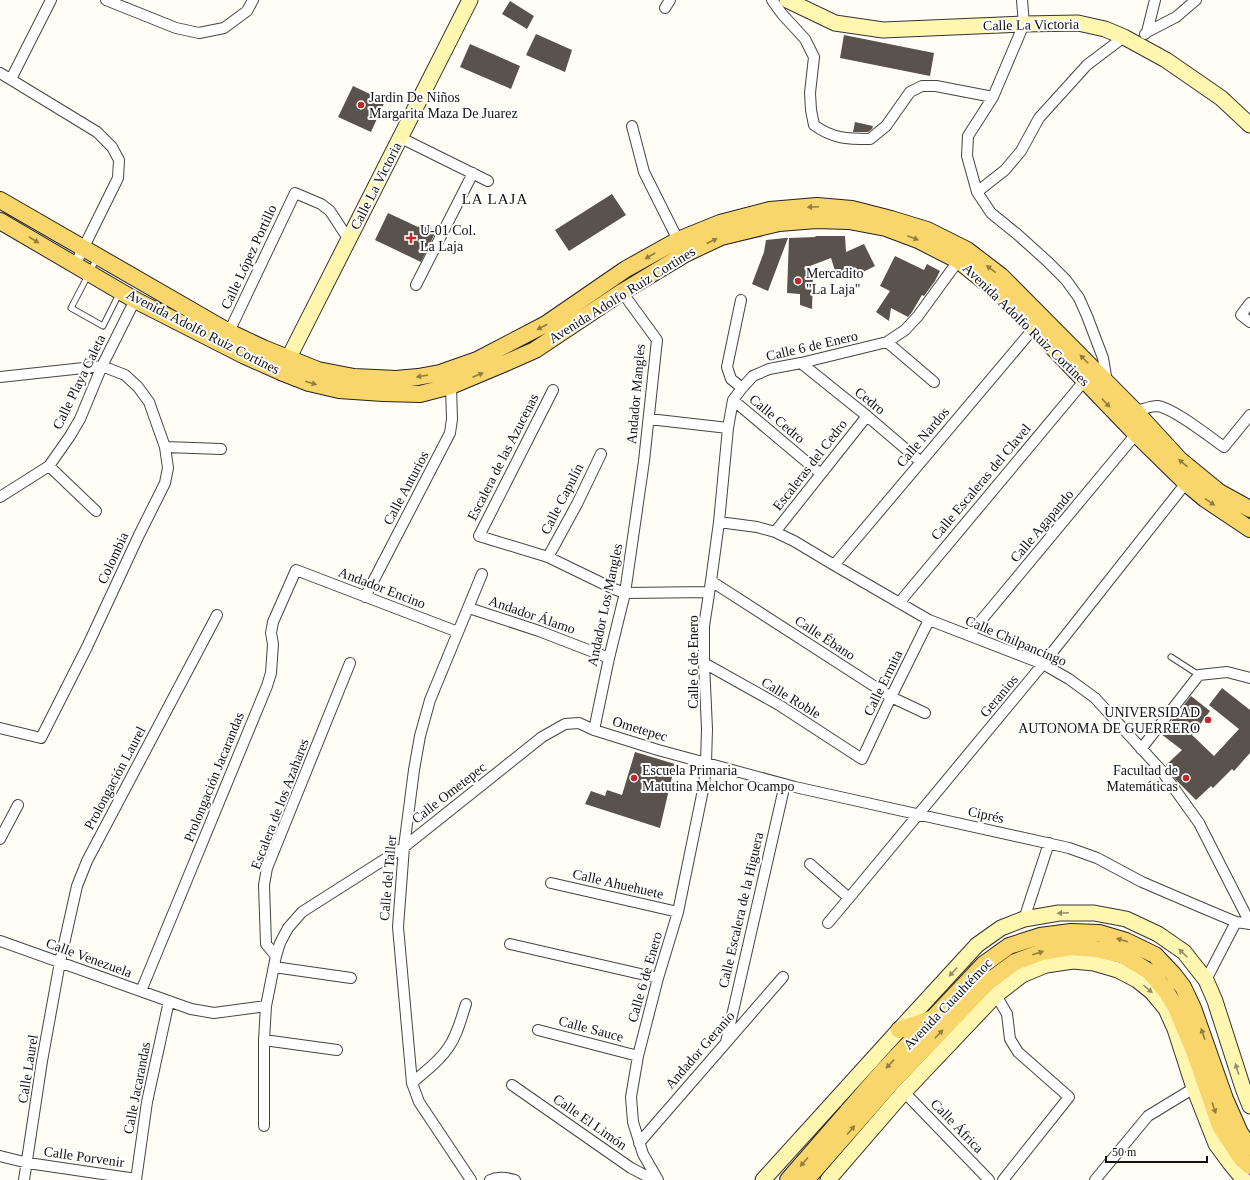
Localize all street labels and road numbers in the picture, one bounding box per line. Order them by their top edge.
street label: Calle La Victoria [983,17,1080,33]
street label: Calle La Victoria [348,139,405,232]
street label: Calle López Portillo [218,202,280,312]
street label: Avenida Adolfo Ruiz Cortines [546,244,698,346]
street label: Avenida Adolfo Ruiz Cortines [960,261,1092,389]
street label: Avenida Adolfo Ruiz Cortines [124,287,282,377]
street label: Calle 6 de Enero [765,328,859,364]
street label: Calle Playa Caleta [50,332,109,432]
street label: Andador Mangles [624,343,648,445]
street label: Cedro [852,384,888,418]
street label: Escalera de las Azucenas [464,391,542,523]
street label: Calle Cedro [746,392,808,446]
street label: Calle Nardos [894,404,952,470]
street label: Escaleras del Cedro [770,417,850,513]
street label: Calle Escaleras del Clavel [928,421,1034,543]
street label: Calle Anturios [380,449,432,527]
street label: Calle Capulín [538,461,586,537]
street label: Calle Agapando [1007,487,1077,565]
street label: Colombia [95,529,132,586]
street label: Andador Los Mangles [585,542,625,668]
street label: Andador Encino [336,564,428,612]
street label: Andador Álamo [487,592,578,637]
street label: Calle Ébano [792,612,858,663]
street label: Calle Chilpancingo [963,613,1069,669]
street label: Calle 6 de Enero [686,615,701,709]
street label: Calle Ermita [861,647,906,718]
street label: Geranios [977,672,1021,720]
street label: Calle Roble [759,674,823,722]
street label: Prolongación Jacarandas [181,710,247,844]
street label: Ometepec [611,714,669,744]
street label: Prolongación Laurel [81,724,149,832]
street label: Escalera de los Azahares [248,737,312,871]
street label: Calle Ometepec [409,759,489,827]
street label: Ciprés [967,804,1005,826]
street label: Calle Escalera de la Higuera [716,830,766,989]
street label: Calle del Taller [377,834,399,921]
street label: Calle Ahuehuete [571,866,665,902]
street label: Calle 6 de Enero [625,930,665,1024]
street label: Calle Venezuela [44,936,135,981]
street label: Avenida Cuauhtémoc [901,955,995,1053]
street label: Andador Geranio [662,1008,738,1092]
street label: Calle Sauce [557,1013,625,1045]
street label: Calle Laurel [15,1033,41,1105]
street label: Calle Jacarandas [121,1041,153,1135]
street label: Calle El Limón [550,1091,630,1153]
street label: Calle África [928,1095,988,1157]
street label: Calle Porvenir [43,1144,126,1170]

